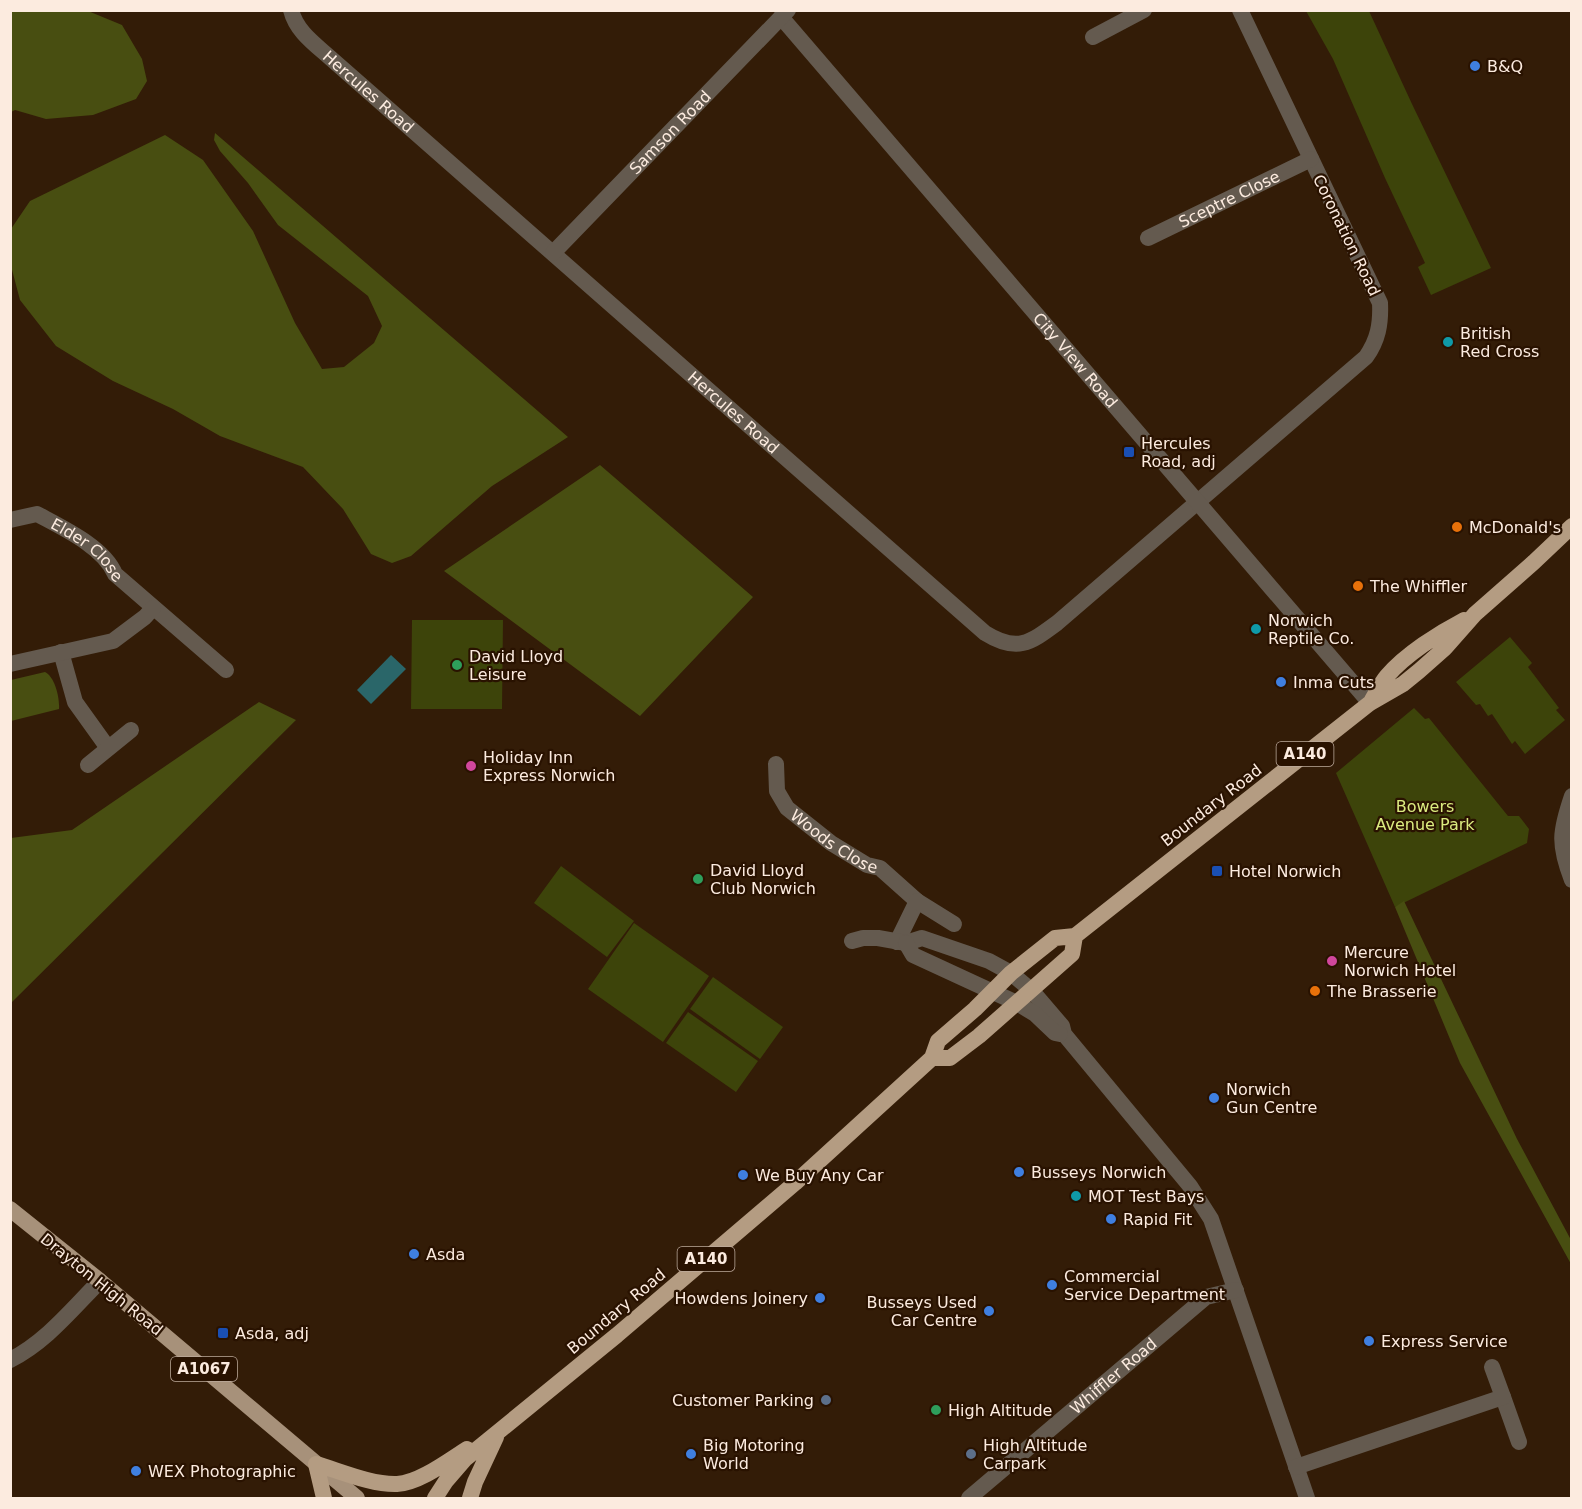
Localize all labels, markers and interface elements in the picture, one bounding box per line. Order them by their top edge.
street label: Hercules Road [319,47,418,137]
place label: B&Q [1487,57,1523,76]
marker: B&Q [1468,59,1482,73]
street label: Samson Road [625,87,715,178]
street label: Sceptre Close [1176,167,1283,232]
street label: Coronation Road [1309,171,1384,299]
street label: City View Road [1029,309,1121,412]
place label: British Red Cross [1460,324,1539,361]
marker: British Red Cross [1441,335,1455,349]
street label: Hercules Road [684,368,783,458]
place label: Hercules Road, adj [1141,434,1216,471]
marker: Hercules Road, adj [1122,445,1136,459]
street label: Elder Close [48,514,126,586]
place label: McDonald's [1469,518,1561,537]
marker: McDonald's [1450,520,1464,534]
place label: The Whiffler [1369,577,1468,596]
marker: The Whiffler [1351,579,1365,593]
place label: Norwich Reptile Co. [1268,611,1354,648]
marker: Norwich Reptile Co. [1249,622,1263,636]
place label: David Lloyd Leisure [469,647,563,684]
marker: David Lloyd Leisure [450,658,464,672]
place label: Inma Cuts [1293,673,1374,692]
marker: Inma Cuts [1274,675,1288,689]
road number: A140 [1276,742,1334,766]
place label: Holiday Inn Express Norwich [483,748,615,785]
marker: Holiday Inn Express Norwich [464,759,478,773]
street label: Boundary Road [1157,760,1265,851]
park label: Bowers Avenue Park [1375,797,1475,834]
street label: Woods Close [787,806,879,877]
place label: David Lloyd Club Norwich [710,861,816,898]
place label: Hotel Norwich [1229,862,1341,881]
marker: Hotel Norwich [1210,864,1224,878]
marker: David Lloyd Club Norwich [691,872,705,886]
place label: Mercure Norwich Hotel [1344,943,1456,980]
marker: Mercure Norwich Hotel [1325,954,1339,968]
place label: The Brasserie [1326,982,1437,1001]
marker: The Brasserie [1308,984,1322,998]
place label: Norwich Gun Centre [1226,1080,1317,1117]
marker: Norwich Gun Centre [1207,1091,1221,1105]
place label: Busseys Norwich [1031,1163,1166,1182]
marker: Busseys Norwich [1012,1165,1026,1179]
place label: We Buy Any Car [755,1166,884,1185]
marker: We Buy Any Car [736,1168,750,1182]
place label: MOT Test Bays [1088,1187,1204,1206]
marker: MOT Test Bays [1069,1189,1083,1203]
place label: Rapid Fit [1123,1210,1192,1229]
marker: Rapid Fit [1104,1212,1118,1226]
street label: Drayton High Road [37,1229,167,1339]
place label: Asda [426,1245,465,1264]
marker: Asda [407,1247,421,1261]
road number: A140 [678,1247,734,1271]
street label: Boundary Road [563,1265,669,1358]
place label: Commercial Service Department [1064,1267,1225,1304]
marker: Commercial Service Department [1045,1278,1059,1292]
place label: Howdens Joinery [675,1289,808,1308]
marker: Howdens Joinery [813,1291,827,1305]
place label: Busseys Used Car Centre [866,1293,977,1330]
marker: Busseys Used Car Centre [982,1304,996,1318]
place label: Asda, adj [235,1324,309,1343]
marker: Asda, adj [216,1326,230,1340]
place label: Express Service [1381,1332,1508,1351]
street label: Whiffler Road [1066,1334,1161,1418]
marker: Express Service [1362,1334,1376,1348]
road number: A1067 [171,1357,237,1381]
place label: Customer Parking [672,1391,814,1410]
marker: Customer Parking [819,1393,833,1407]
place label: High Altitude [948,1401,1052,1420]
marker: High Altitude [929,1403,943,1417]
place label: Big Motoring World [703,1436,805,1473]
place label: High Altitude Carpark [983,1436,1087,1473]
marker: Big Motoring World [684,1447,698,1461]
marker: High Altitude Carpark [964,1447,978,1461]
place label: WEX Photographic [148,1462,296,1481]
marker: WEX Photographic [129,1464,143,1478]

